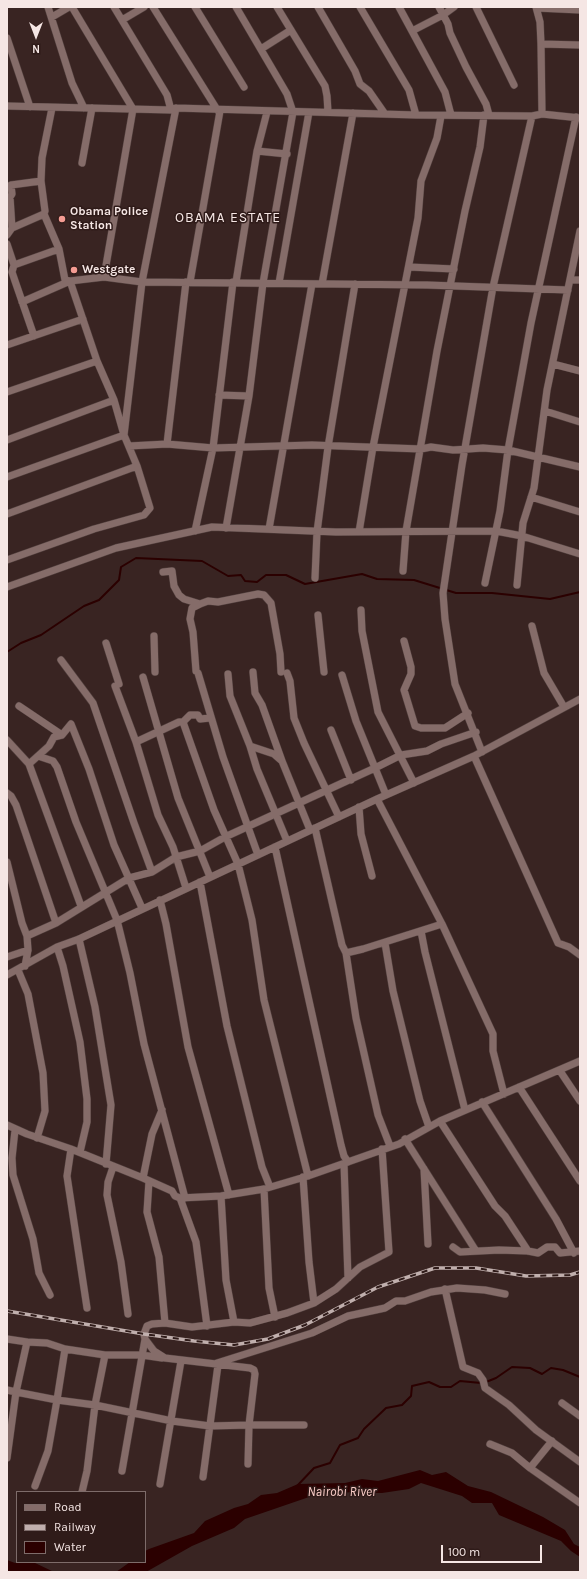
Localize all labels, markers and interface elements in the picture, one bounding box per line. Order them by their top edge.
north arrow [16,16,56,56]
text: N [32,42,40,55]
place label: Obama Police Station [70,205,148,233]
district label: OBAMA ESTATE [175,210,281,226]
marker: Obama Police Station [57,214,67,224]
place label: Westgate [82,263,135,277]
marker: Westgate [69,265,79,275]
water label: Nairobi River [307,1484,377,1500]
legend [16,1491,146,1563]
text: Road [54,1500,82,1514]
text: Railway [54,1520,96,1534]
scale bar [443,1537,544,1563]
text: Water [54,1540,86,1554]
text: 100 m [448,1545,480,1559]

